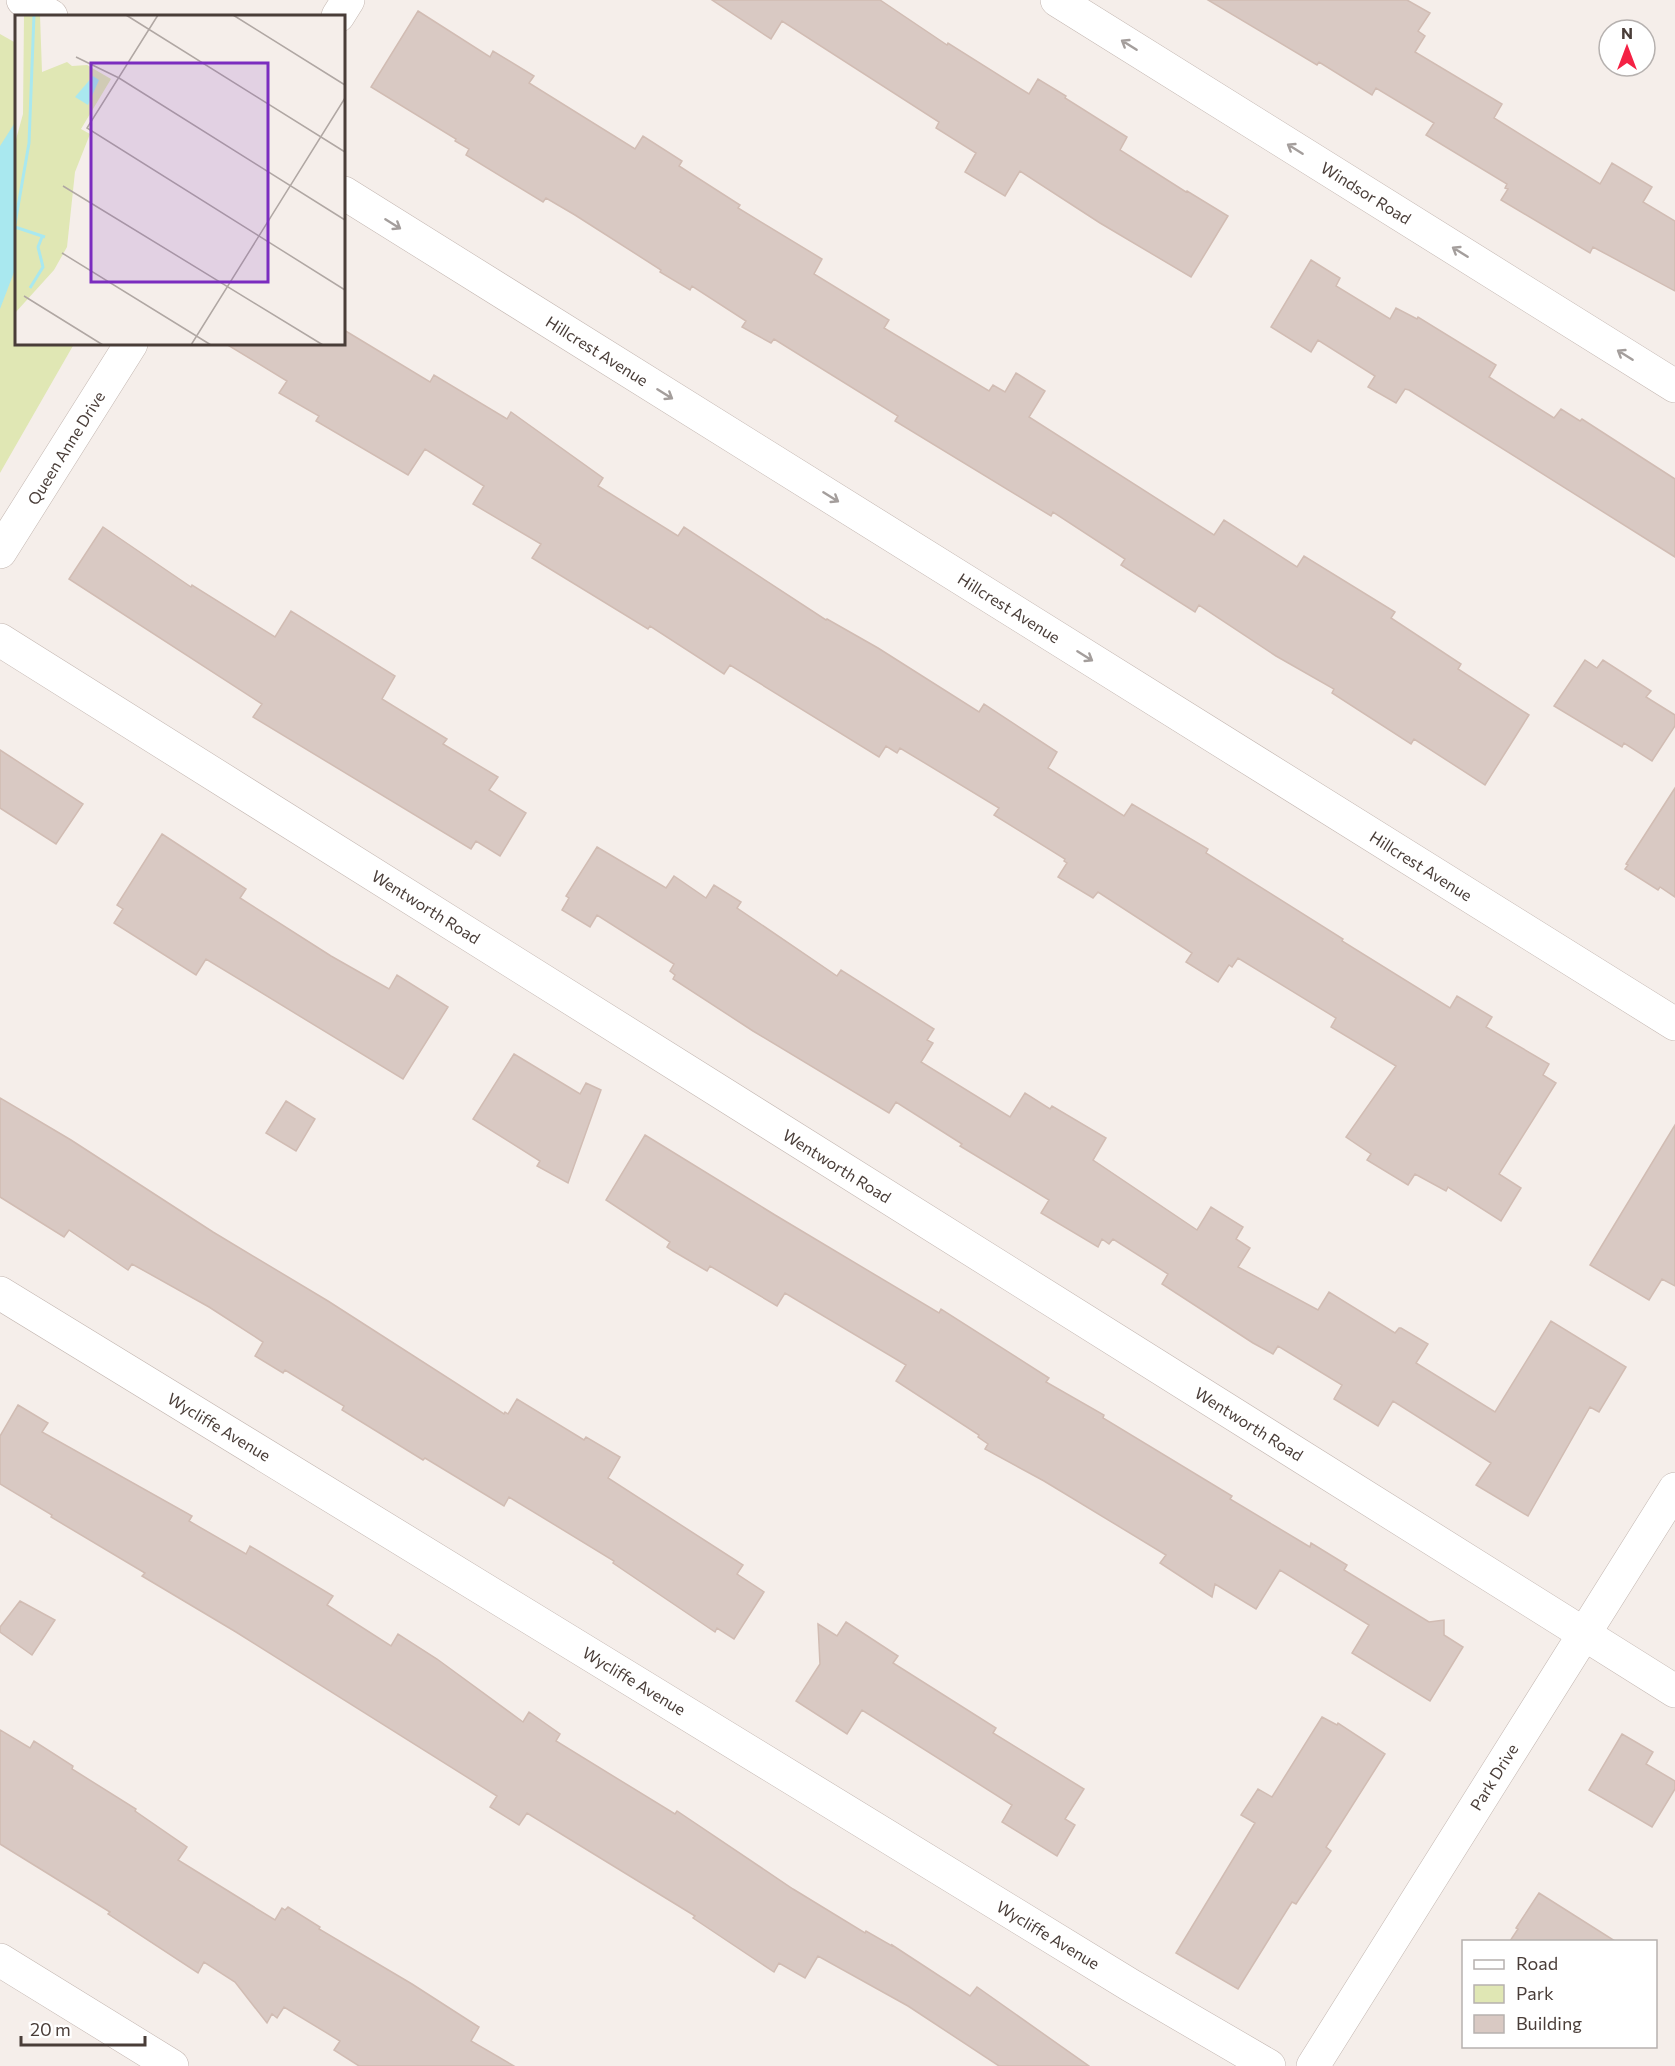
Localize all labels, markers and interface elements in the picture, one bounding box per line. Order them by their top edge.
inset map [15,15,345,345]
north arrow [1597,18,1657,78]
text: N [1621,23,1633,42]
one-way arrow [1121,39,1138,51]
one-way arrow [1287,142,1304,154]
street label: Windsor Road [1318,157,1415,228]
one-way arrow [384,218,401,230]
one-way arrow [1452,245,1469,257]
street label: Hillcrest Avenue [543,312,652,390]
one-way arrow [1617,349,1634,361]
street label: Queen Anne Drive [23,387,108,508]
one-way arrow [656,388,673,400]
one-way arrow [822,491,839,503]
street label: Hillcrest Avenue [955,569,1064,647]
one-way arrow [1076,650,1093,662]
street label: Hillcrest Avenue [1367,827,1476,905]
street label: Wentworth Road [369,866,484,947]
street label: Wentworth Road [780,1125,895,1206]
street label: Wentworth Road [1192,1383,1307,1464]
street label: Wycliffe Avenue [164,1388,274,1465]
street label: Wycliffe Avenue [579,1642,689,1719]
street label: Park Drive [1466,1740,1522,1814]
street label: Wycliffe Avenue [993,1896,1103,1973]
legend [1462,1940,1657,2048]
text: Road [1516,1952,1558,1974]
text: Park [1516,1982,1554,2004]
scale bar [21,2009,146,2047]
text: Building [1516,2012,1582,2034]
text: 20 m [30,2018,71,2040]

